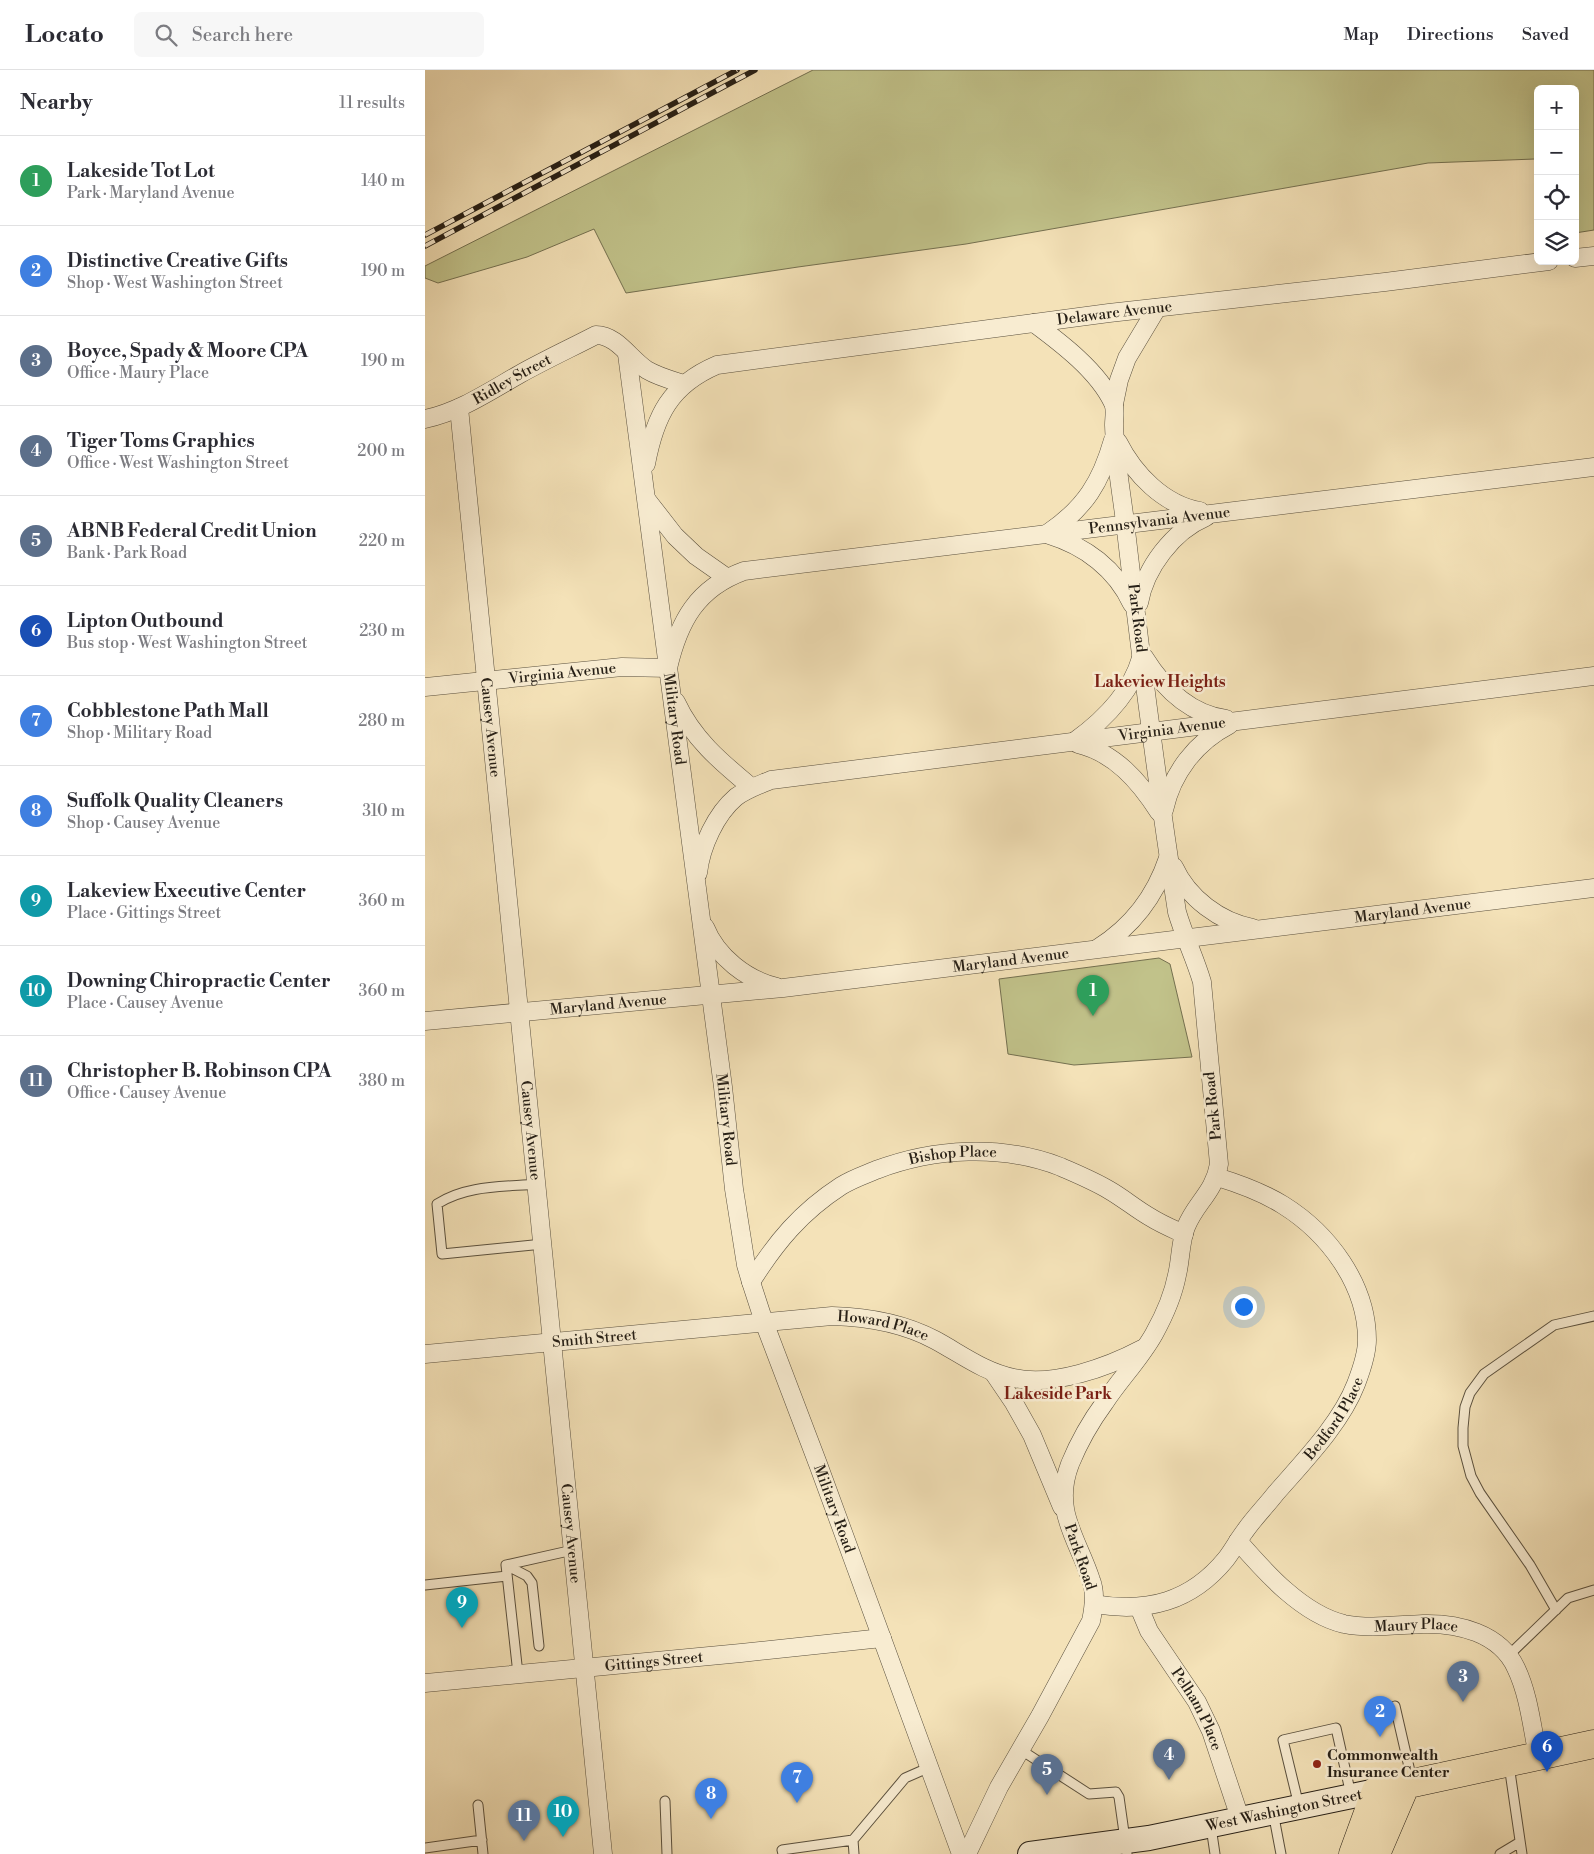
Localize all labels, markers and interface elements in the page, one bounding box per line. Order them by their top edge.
search box [134,12,484,57]
text: Locato [25,20,104,50]
icon: search [152,21,180,49]
text: Search here [192,23,293,47]
text: Map [1343,23,1379,46]
text: Directions [1407,23,1494,46]
text: Saved [1522,23,1569,46]
map controls [1534,85,1579,265]
button: + [1534,85,1579,130]
text: Nearby [20,90,93,116]
text: 11 results [339,93,405,113]
button: − [1534,130,1579,175]
text: Lakeside Tot Lot [67,159,215,183]
text: 1 [32,171,40,191]
text: 140 m [361,171,405,191]
button: locate [1534,175,1579,220]
text: Park · Maryland Avenue [67,183,235,203]
button: layers [1534,220,1579,265]
text: Distinctive Creative Gifts [67,249,288,273]
text: 2 [31,261,41,281]
text: 190 m [361,261,405,281]
text: Shop · West Washington Street [67,273,283,293]
street label: Delaware Avenue [1056,296,1173,329]
text: Boyce, Spady & Moore CPA [67,339,308,363]
street label: Ridley Street [469,349,555,409]
text: 3 [31,351,41,371]
text: 190 m [361,351,405,371]
text: Office · Maury Place [67,363,209,383]
text: Tiger Toms Graphics [67,429,255,453]
text: 4 [31,441,41,461]
text: 200 m [357,441,405,461]
text: Office · West Washington Street [67,453,289,473]
street label: Pennsylvania Avenue [1087,502,1231,538]
text: ABNB Federal Credit Union [67,519,317,543]
text: 5 [31,531,41,551]
text: 220 m [359,531,405,551]
text: Bank · Park Road [67,543,187,563]
street label: Park Road [1123,583,1151,654]
text: Lipton Outbound [67,609,224,633]
text: 6 [31,621,41,641]
text: 230 m [359,621,405,641]
text: Bus stop · West Washington Street [67,633,307,653]
street label: Virginia Avenue [507,658,617,688]
street label: Military Road [659,672,690,767]
district label: Lakeview Heights [1094,672,1226,692]
street label: Causey Avenue [476,677,505,778]
text: Cobblestone Path Mall [67,699,269,723]
text: 7 [31,711,41,731]
text: 280 m [358,711,405,731]
street label: Virginia Avenue [1116,713,1227,745]
text: Shop · Military Road [67,723,212,743]
text: Suffolk Quality Cleaners [67,789,283,813]
text: 8 [31,801,41,821]
text: 310 m [362,801,405,821]
text: Shop · Causey Avenue [67,813,220,833]
text: Lakeview Executive Center [67,879,306,903]
text: 9 [31,891,41,911]
text: 360 m [359,891,405,911]
street label: Maryland Avenue [1353,894,1472,927]
text: Place · Gittings Street [67,903,221,923]
street label: Maryland Avenue [951,943,1070,977]
text: Downing Chiropractic Center [67,969,331,993]
pin: 1 [1077,975,1109,1016]
text: 10 [27,981,45,1001]
text: 360 m [359,981,405,1001]
street label: Maryland Avenue [549,989,667,1019]
text: Place · Causey Avenue [67,993,223,1013]
text: Christopher B. Robinson CPA [67,1059,331,1083]
street label: Park Road [1200,1070,1226,1141]
text: 11 [28,1071,44,1091]
text: 380 m [358,1071,405,1091]
street label: Military Road [712,1072,741,1167]
street label: Causey Avenue [517,1080,545,1181]
text: Office · Causey Avenue [67,1083,226,1103]
street label: Bishop Place [906,1142,997,1169]
your location [1231,1294,1257,1320]
street label: Howard Place [837,1307,932,1345]
street label: Smith Street [551,1325,638,1352]
street label: Bedford Place [1299,1374,1367,1465]
district label: Lakeside Park [1004,1384,1113,1404]
street label: Military Road [809,1462,859,1556]
street label: Causey Avenue [557,1483,586,1584]
street label: Park Road [1060,1521,1100,1593]
pin: 9 [446,1587,478,1628]
street label: Maury Place [1374,1614,1460,1636]
street label: Gittings Street [604,1647,705,1675]
pin: 3 [1447,1661,1479,1702]
street label: Pelham Place [1167,1664,1226,1753]
pin: 2 [1364,1696,1396,1737]
pin: 6 [1531,1731,1563,1772]
pin: 4 [1153,1739,1185,1780]
place label: Commonwealth Insurance Center [1327,1746,1450,1782]
pin: 5 [1031,1754,1063,1795]
marker: Commonwealth Insurance Center [1311,1758,1323,1770]
pin: 7 [781,1762,813,1803]
pin: 8 [695,1778,727,1819]
street label: West Washington Street [1203,1784,1365,1836]
pin: 10 [547,1796,579,1837]
pin: 11 [508,1800,540,1841]

